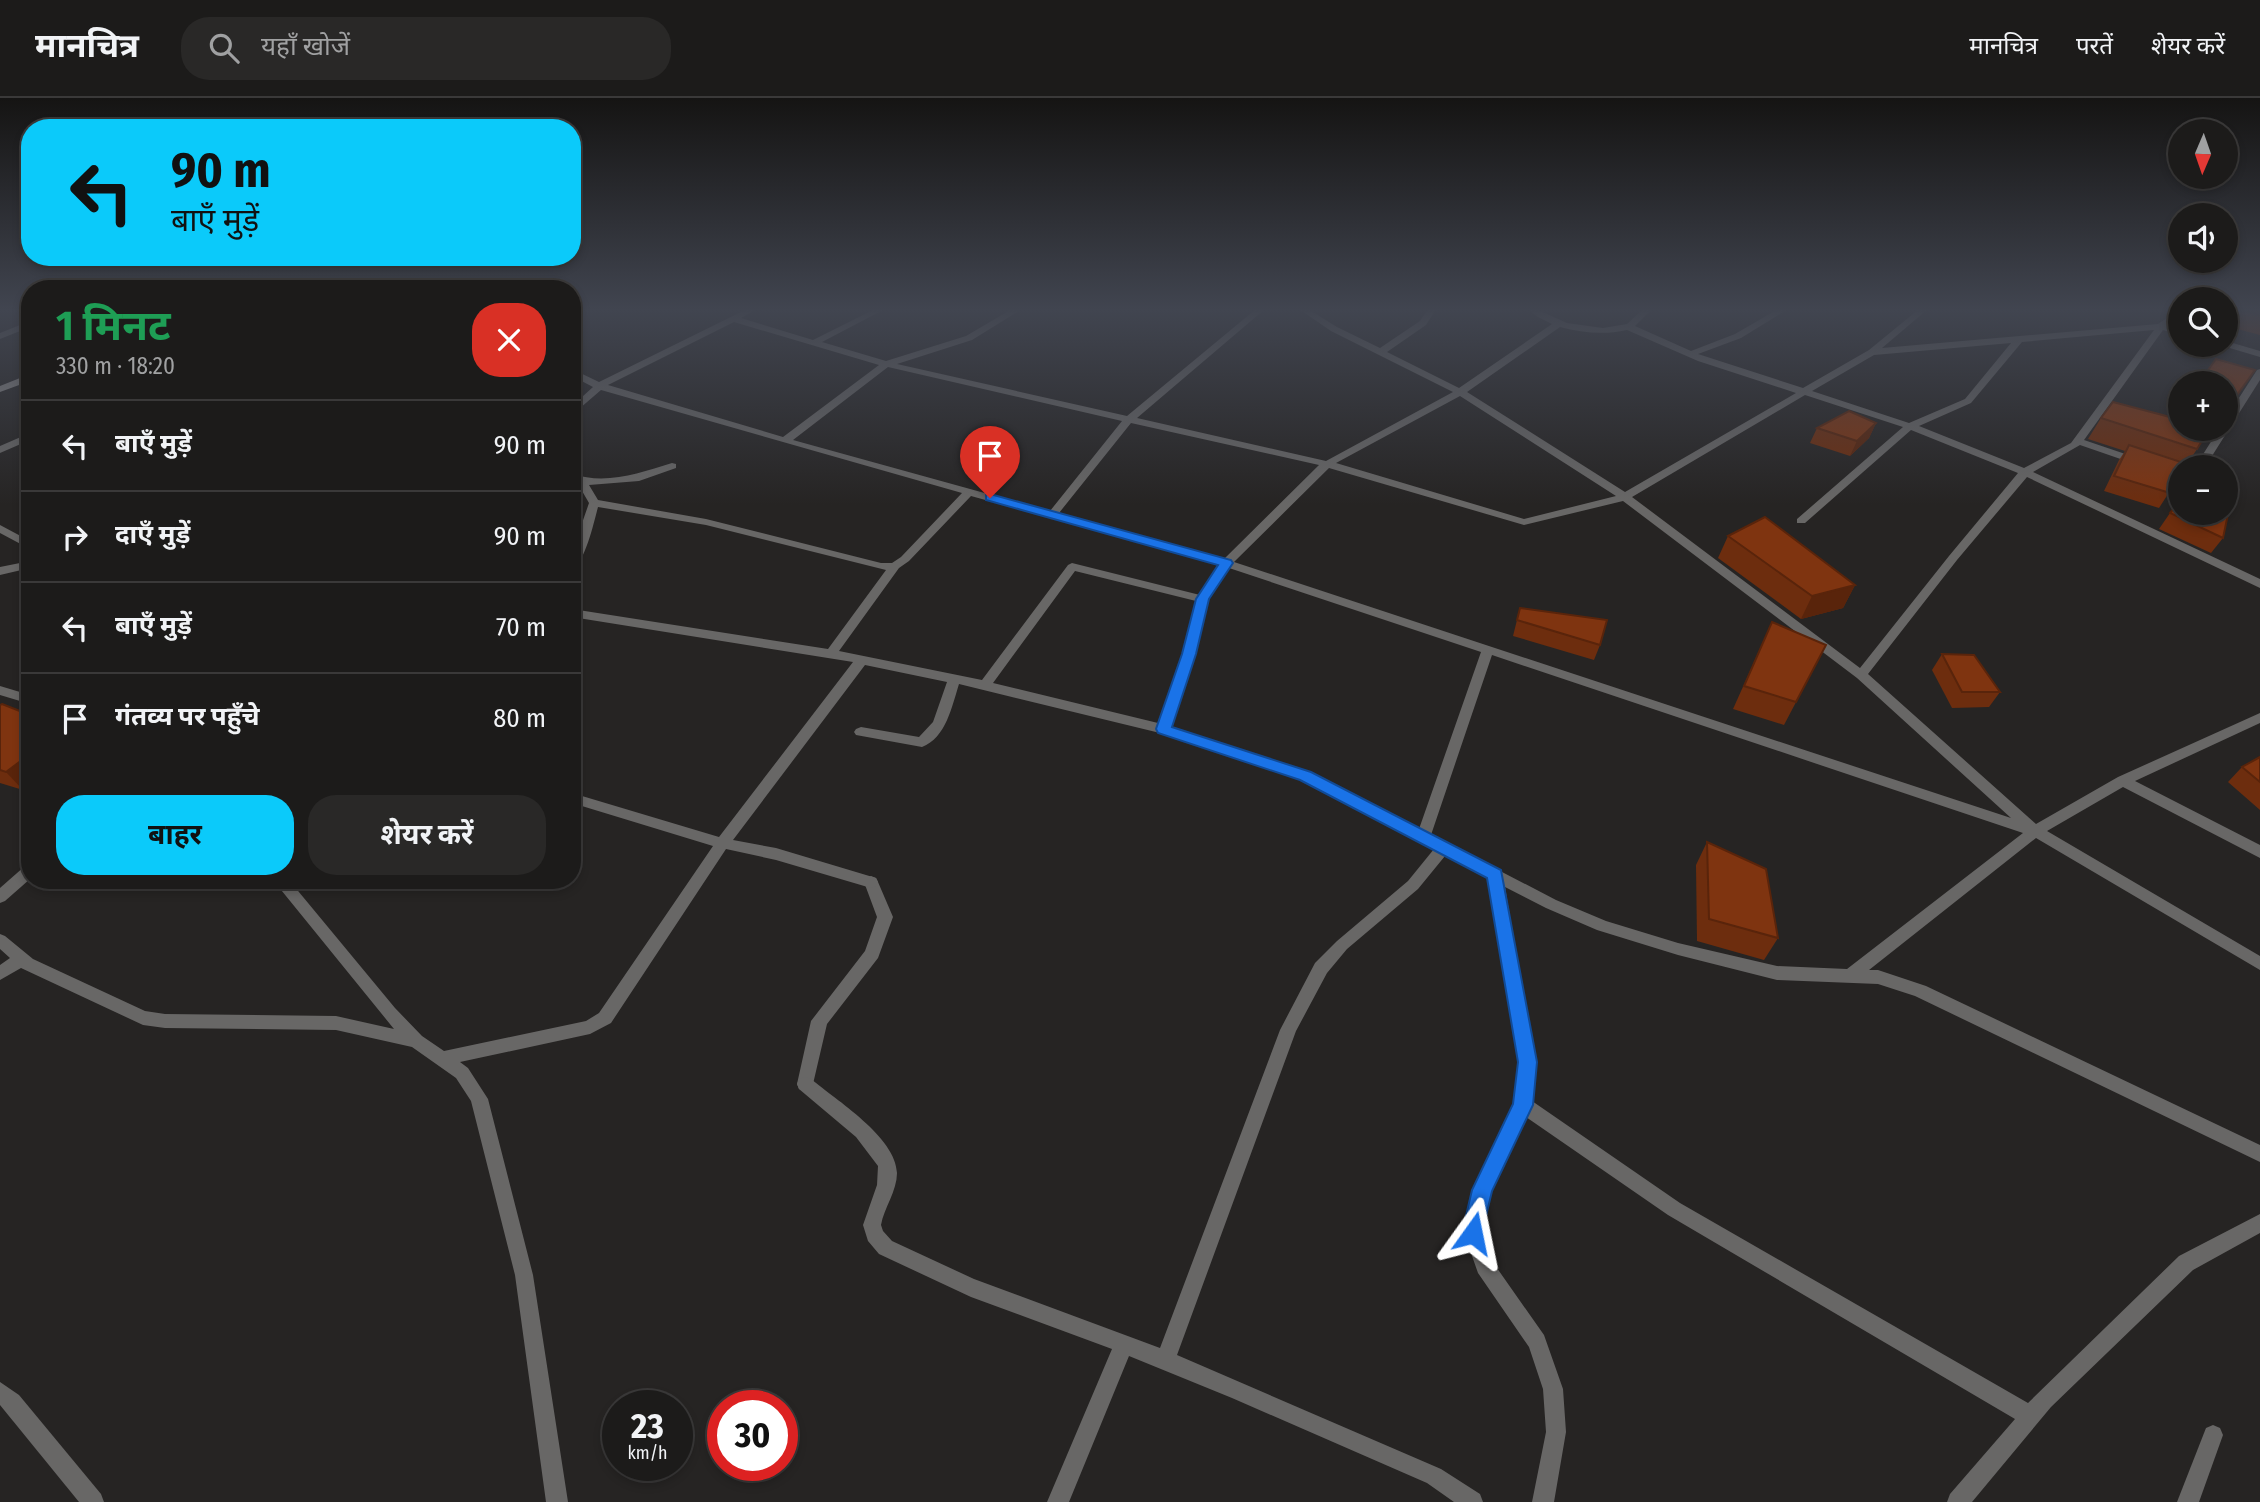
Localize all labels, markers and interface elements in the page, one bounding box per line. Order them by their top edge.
search box [181,17,671,80]
text: मानचित्र [35,26,139,66]
icon: search [205,29,243,67]
text: यहाँ खोजें [261,31,350,62]
text: मानचित्र [1969,32,2038,60]
text: परतें [2076,32,2113,60]
text: शेयर करें [2151,32,2225,60]
north arrow [2168,119,2238,189]
map controls [2168,119,2238,525]
text: 90 m [171,141,271,200]
icon: left [56,147,147,238]
text: बाएँ मुड़ें [171,201,259,239]
button: sound [2168,203,2238,273]
button: search [2168,287,2238,357]
text: 1 मिनट [56,301,171,351]
button: close [472,303,546,377]
text: 330 m · 18:20 [56,352,175,380]
button: + [2168,371,2238,441]
pin [960,426,1020,498]
icon: left [56,427,94,465]
text: बाएँ मुड़ें [115,428,192,459]
text: 90 m [494,430,546,461]
icon: arrive [971,437,1009,475]
button: − [2168,455,2238,525]
icon: right [56,518,94,556]
text: दाएँ मुड़ें [115,519,190,550]
text: 90 m [494,521,546,552]
icon: left [56,609,94,647]
text: बाएँ मुड़ें [115,610,192,641]
text: 70 m [496,612,546,643]
icon: arrive [56,700,94,738]
text: गंतव्य पर पहुँचे [115,701,259,732]
text: 80 m [493,703,546,734]
button: बाहर [56,795,294,875]
button: शेयर करें [308,795,546,875]
position arrow [1436,1196,1510,1270]
speed limit sign: 30 [707,1390,798,1481]
text: 23 [631,1405,664,1447]
text: km/h [627,1442,668,1464]

